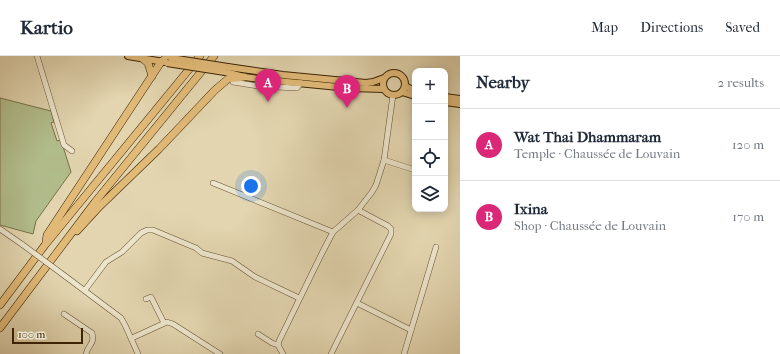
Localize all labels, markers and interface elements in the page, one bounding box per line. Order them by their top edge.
text: Kartio [20,17,73,39]
text: Map [591,19,618,36]
text: Directions [640,19,703,36]
text: Saved [725,19,760,36]
map controls [412,68,448,212]
button: + [412,68,448,104]
pin: A [255,69,281,102]
text: Nearby [476,72,530,92]
pin: B [334,75,360,108]
text: 2 results [718,75,764,90]
button: − [412,104,448,140]
text: Wat Thai Dhammaram [514,128,661,146]
text: A [485,137,493,152]
text: 120 m [732,137,764,152]
button: locate [412,140,448,176]
text: Temple · Chaussée de Louvain [514,146,680,161]
your location [241,176,261,196]
button: layers [412,176,448,212]
text: Ixina [514,200,548,218]
text: B [485,209,493,224]
text: 170 m [732,209,764,224]
text: Shop · Chaussée de Louvain [514,218,666,233]
scale bar [12,326,83,345]
text: 100 m [18,328,46,341]

